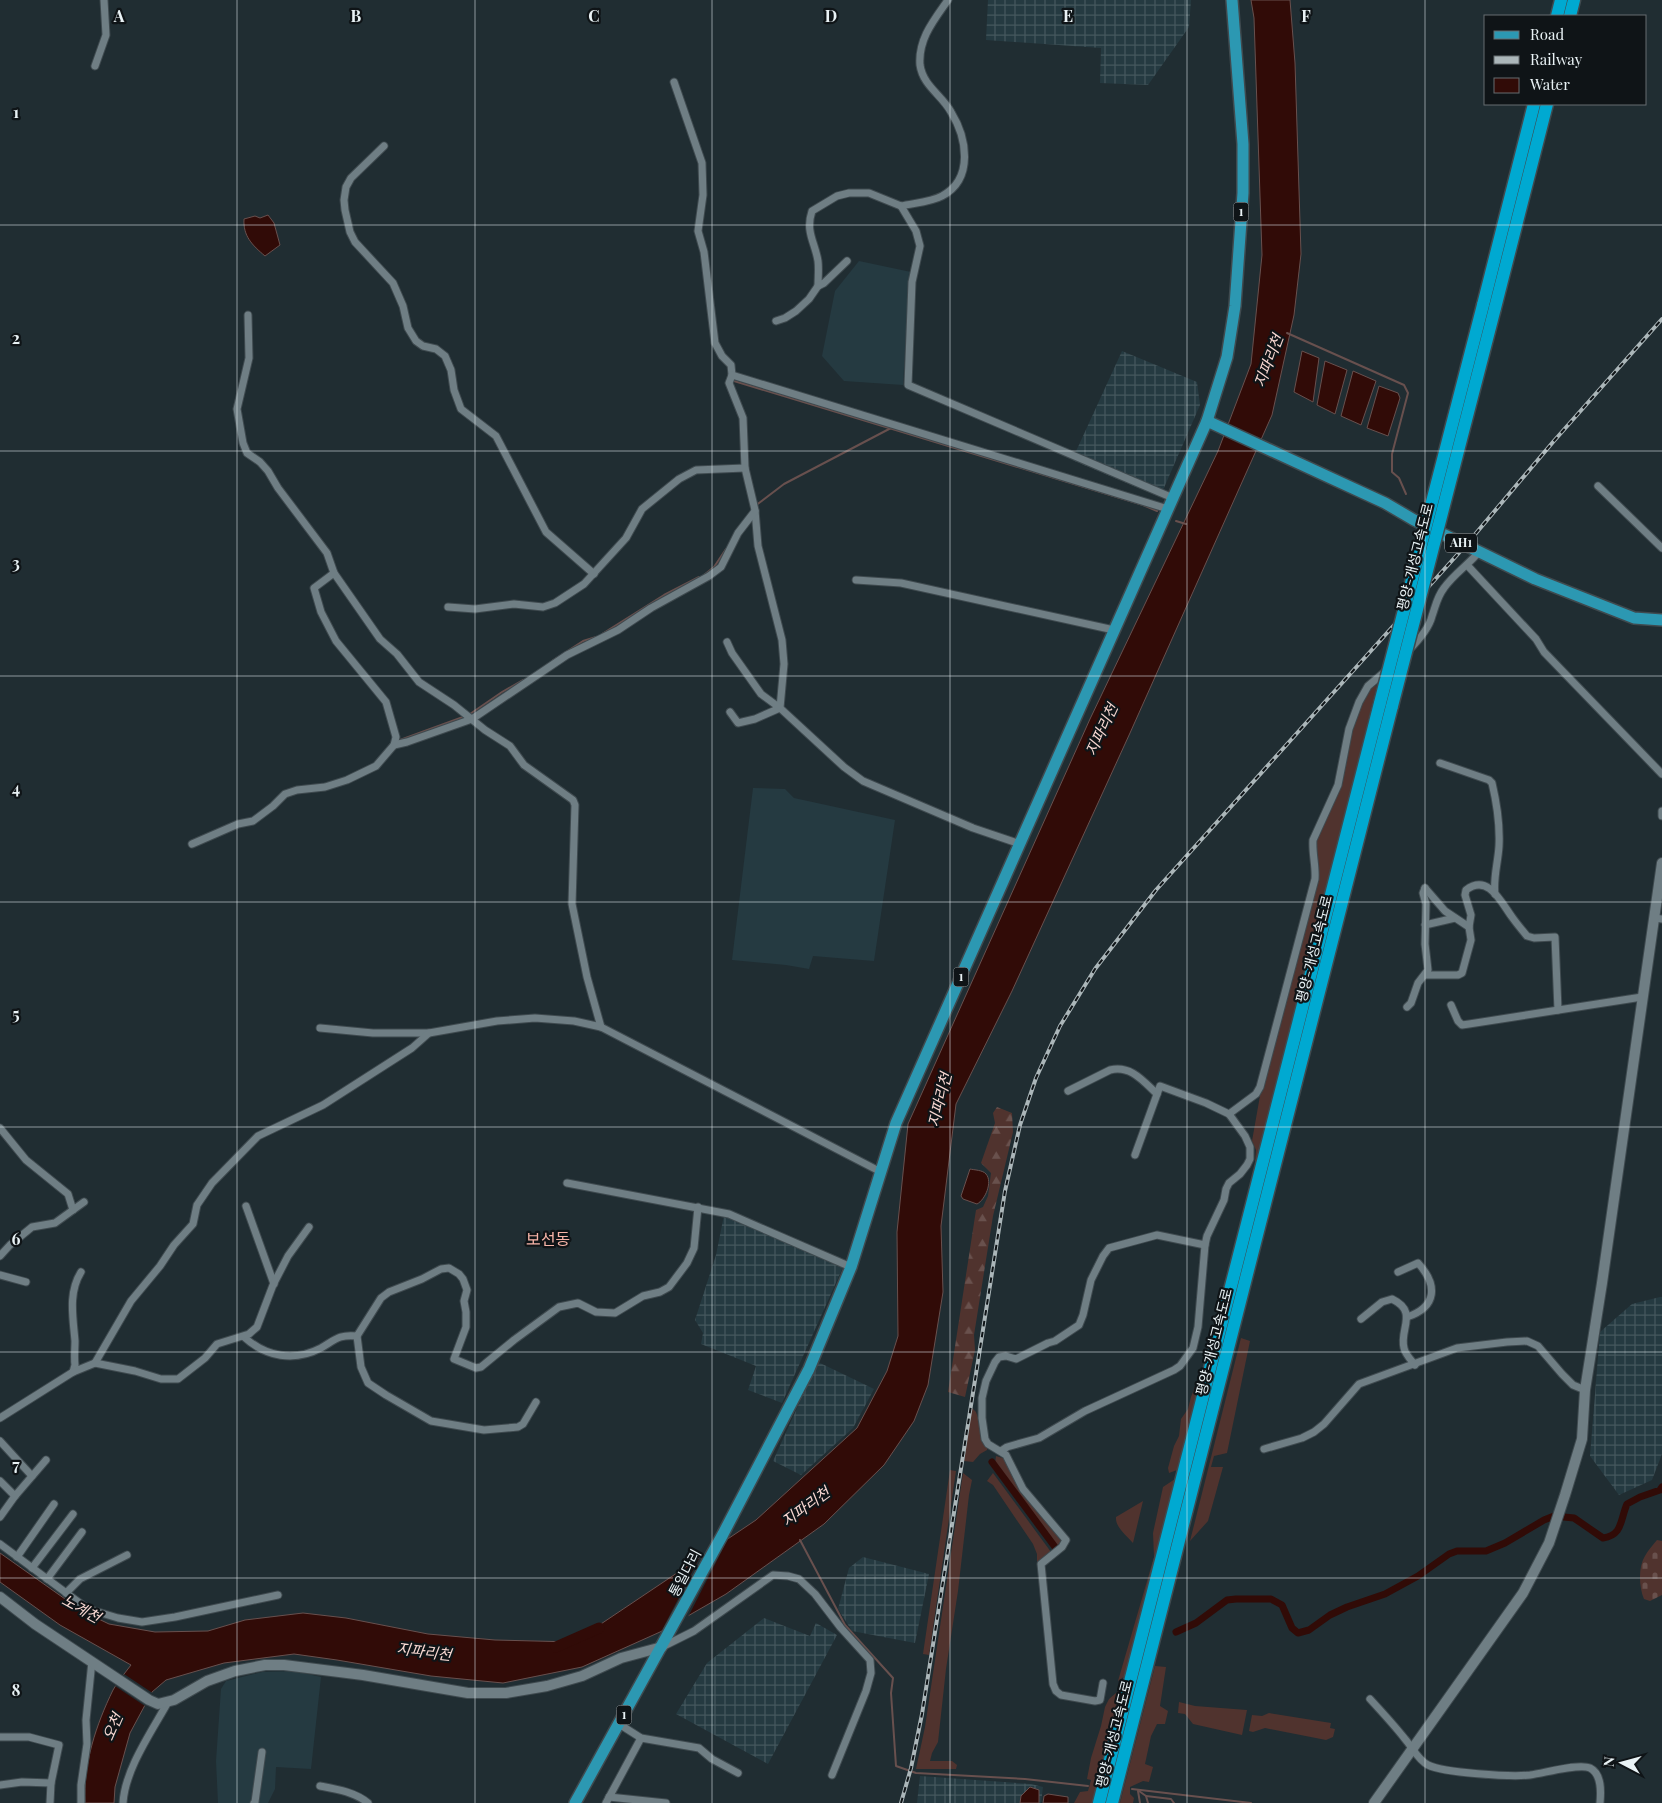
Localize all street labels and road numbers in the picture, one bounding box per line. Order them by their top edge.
road number: 1 [1234,202,1248,222]
street label: 평양-개성고속도로 [1392,501,1437,613]
road number: AH1 [1445,534,1477,552]
street label: 평양-개성고속도로 [1291,893,1336,1005]
road number: 1 [954,968,968,986]
street label: 평양-개성고속도로 [1191,1286,1236,1398]
street label: 통일다리 [664,1546,705,1600]
street label: 평양-개성고속도로 [1091,1678,1136,1790]
road number: 1 [616,1706,632,1724]

